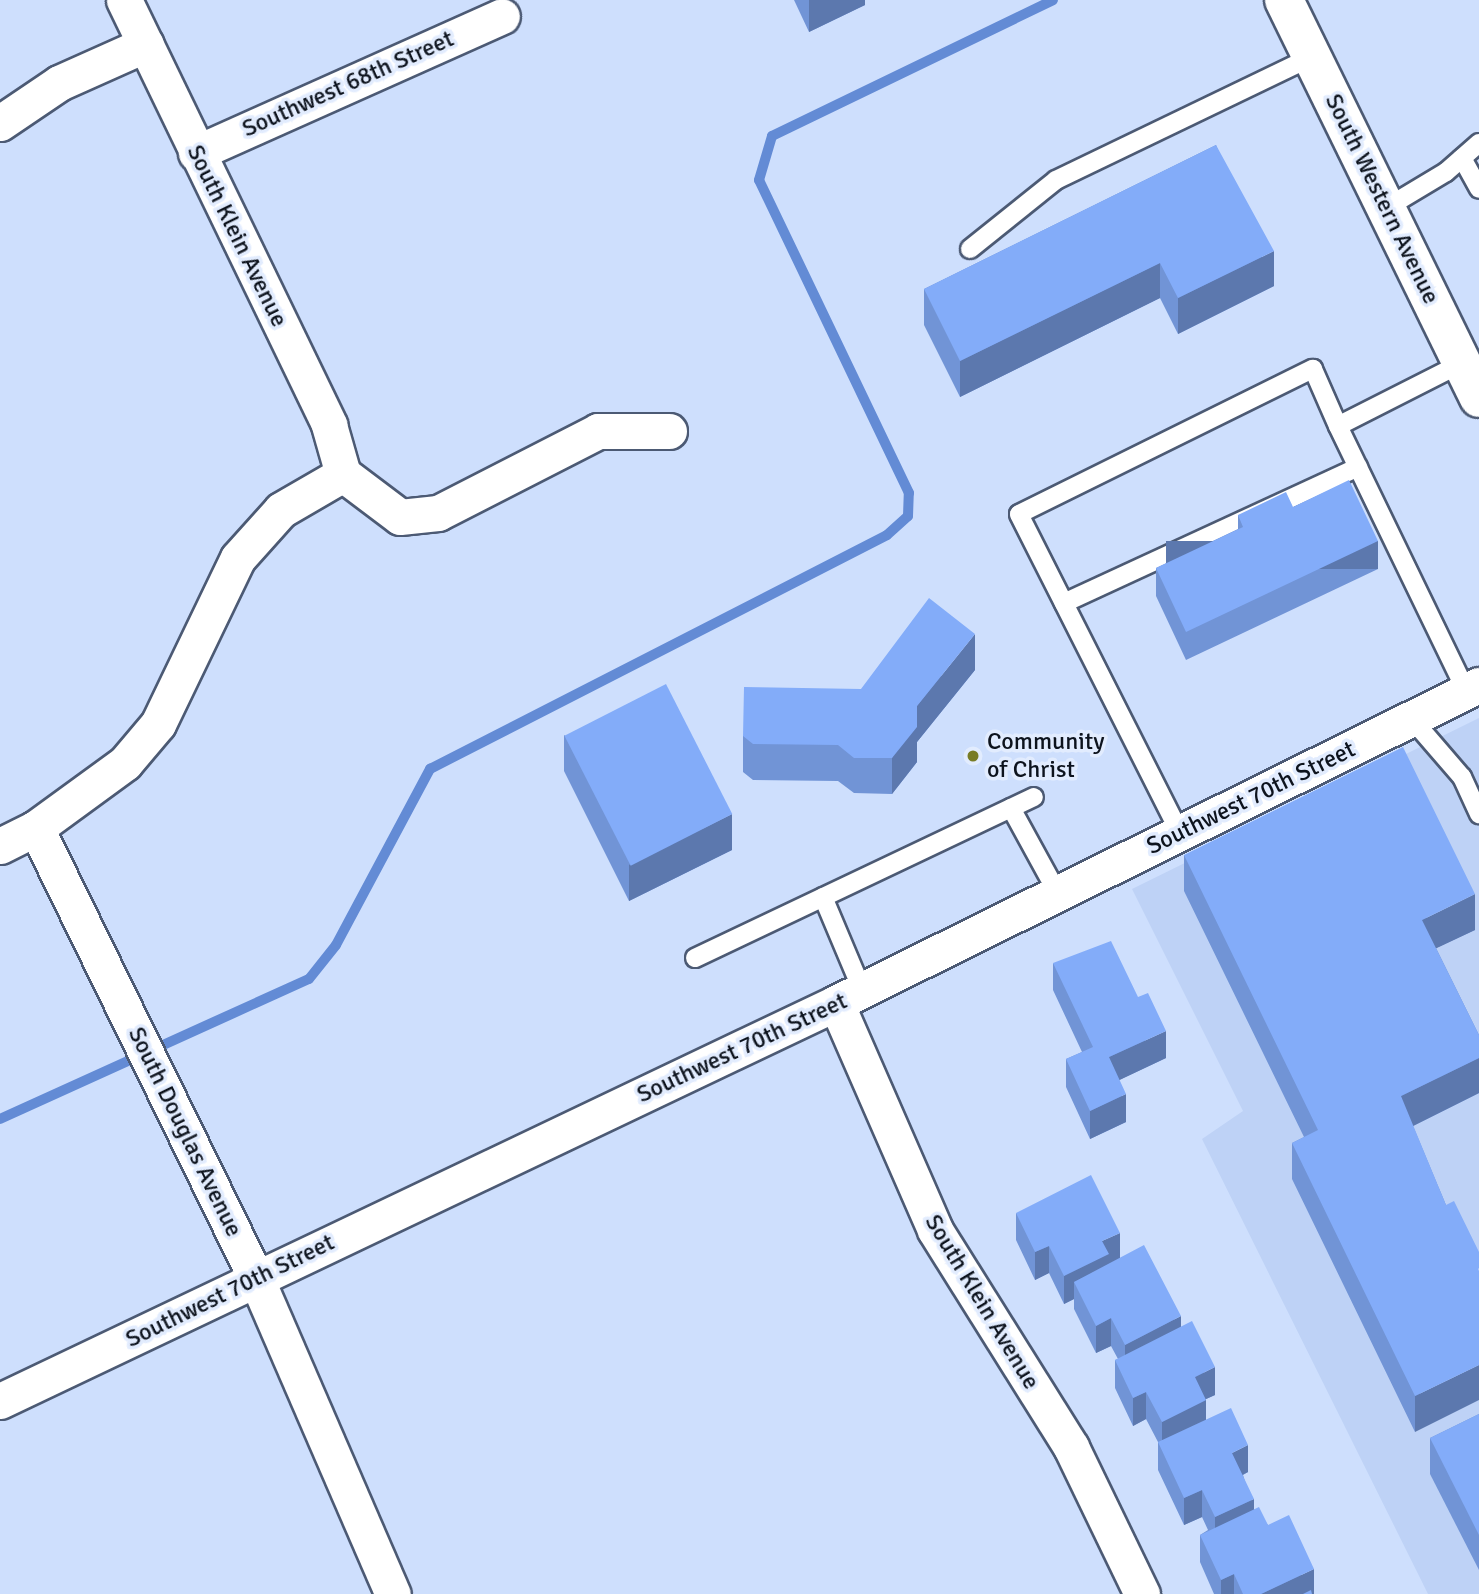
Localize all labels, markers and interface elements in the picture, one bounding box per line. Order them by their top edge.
street label: Southwest 68th Street [238,24,458,144]
street label: South Western Avenue [1319,89,1445,309]
street label: South Klein Avenue [180,140,294,332]
place label: Community of Christ [987,728,1104,784]
street label: Southwest 70th Street [1142,735,1360,861]
marker: Community of Christ [965,748,981,764]
street label: Southwest 70th Street [632,987,852,1109]
street label: South Douglas Avenue [122,1022,248,1242]
street label: South Klein Avenue [918,1209,1046,1395]
street label: Southwest 70th Street [121,1228,339,1354]

